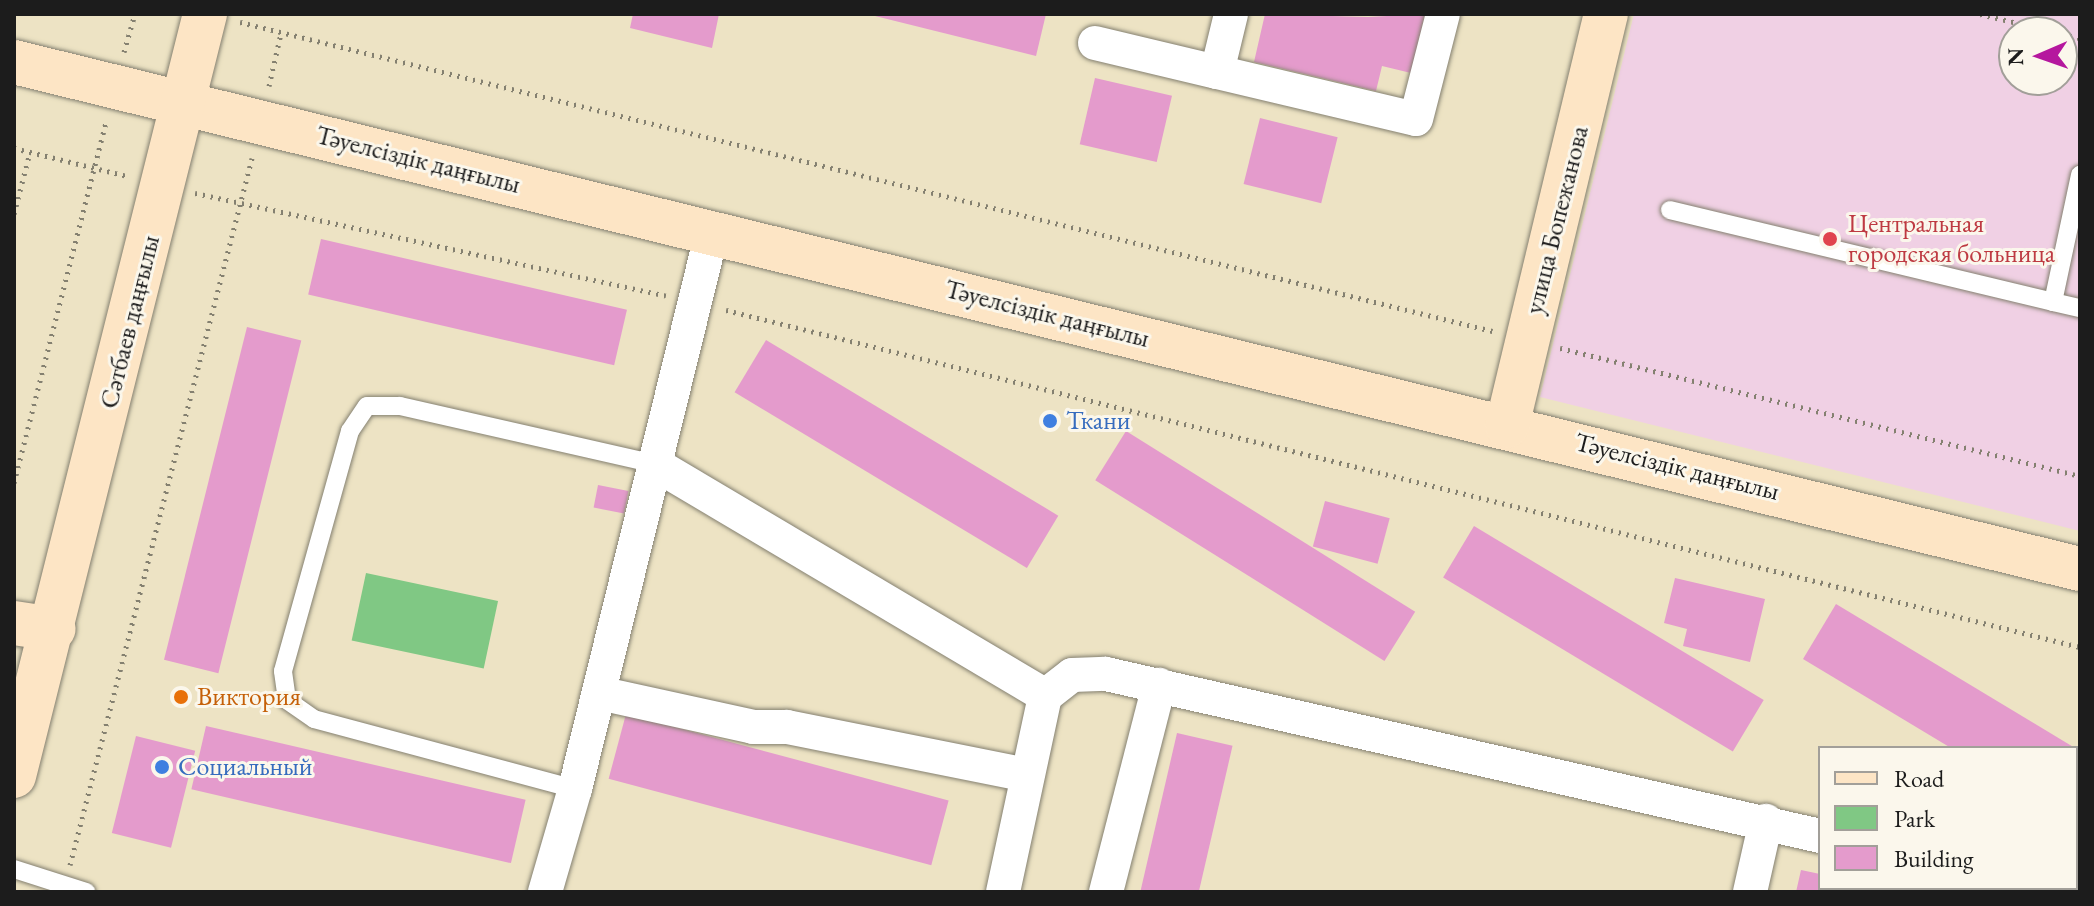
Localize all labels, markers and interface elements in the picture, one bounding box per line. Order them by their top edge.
north arrow [1998,16,2078,96]
text: N [2001,47,2030,66]
street label: Тәуелсіздік даңғылы [313,120,523,200]
street label: улица Бопежанова [1519,123,1595,317]
place label: Центральная городская больница [1848,208,2055,270]
marker: Центральная городская больница [1819,228,1841,250]
street label: Сәтбаев даңғылы [93,232,167,412]
street label: Тәуелсіздік даңғылы [942,274,1152,354]
place label: Ткани [1066,405,1131,437]
marker: Ткани [1041,412,1059,430]
street label: Тәуелсіздік даңғылы [1572,427,1782,507]
place label: Виктория [197,681,301,713]
marker: Виктория [172,688,190,706]
legend [1818,746,2078,890]
place label: Социальный [178,751,313,783]
marker: Социальный [153,758,171,776]
text: Road [1894,763,1944,794]
text: Park [1894,803,1935,834]
text: Building [1894,843,1974,874]

